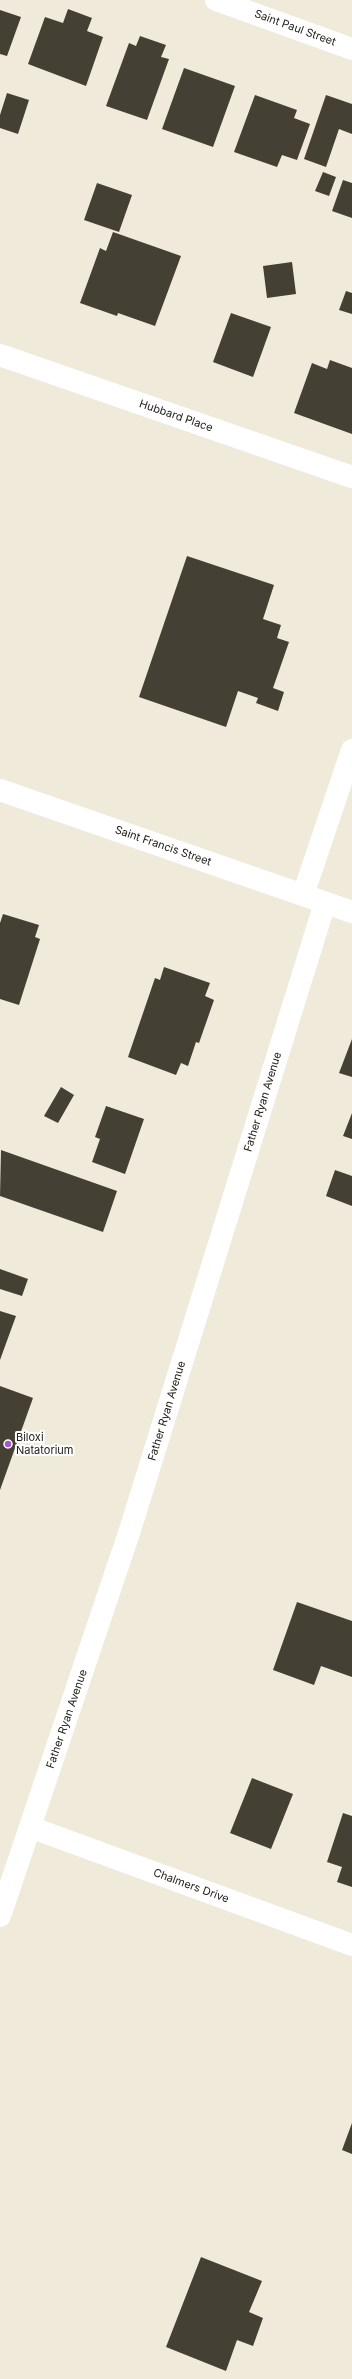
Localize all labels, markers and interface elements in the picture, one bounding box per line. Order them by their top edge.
street label: Saint Paul Street [253,7,337,49]
street label: Hubbard Place [138,397,214,435]
street label: Saint Francis Street [113,823,213,869]
street label: Father Ryan Avenue [242,1050,284,1154]
street label: Father Ryan Avenue [146,1359,188,1463]
place label: Biloxi Natatorium [16,1431,73,1457]
marker: Biloxi Natatorium [3,1439,13,1449]
street label: Father Ryan Avenue [44,1668,90,1770]
street label: Chalmers Drive [151,1866,231,1906]

